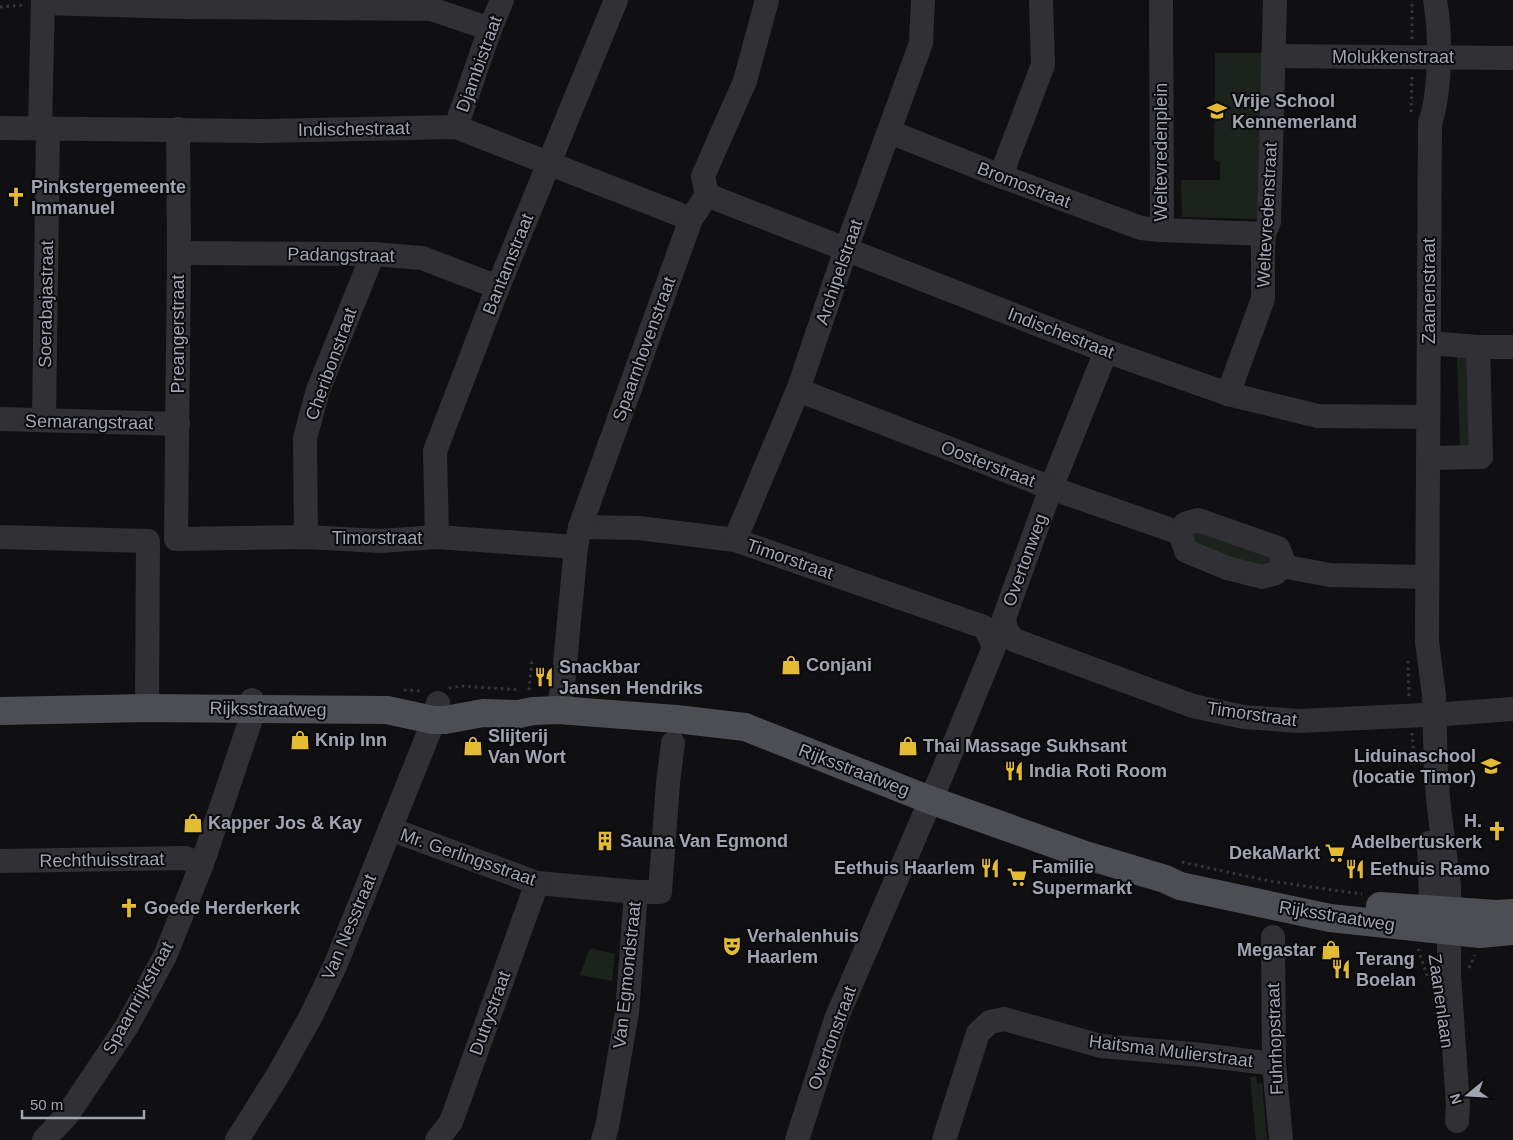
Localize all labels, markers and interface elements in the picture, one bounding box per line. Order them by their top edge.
street label: Djambistraat [452,13,506,115]
street label: Molukkenstraat [1332,47,1454,67]
street label: Weltevredenplein [1151,83,1171,221]
place label: Vrije School Kennemerland [1232,91,1357,132]
school or university icon: Vrije School Kennemerland [1206,100,1228,122]
street label: Indischestraat [298,118,410,140]
street label: Weltevredenstraat [1253,142,1281,288]
street label: Bromostraat [975,158,1073,212]
place label: Pinkstergemeente Immanuel [31,177,186,218]
church icon: Pinkstergemeente Immanuel [5,186,27,208]
street label: Bantamstraat [479,211,537,317]
street label: Archipelstraat [812,217,866,327]
street label: Zaanenstraat [1419,238,1439,344]
street label: Soerabajastraat [35,240,57,368]
street label: Padangstraat [287,244,395,266]
street label: Preangerstraat [168,274,188,394]
street label: Spaarnhovenstraat [609,274,679,424]
street label: Indischestraat [1005,304,1117,362]
street label: Cheribonstraat [301,305,361,423]
street label: Semarangstraat [25,411,153,433]
street label: Oosterstraat [938,437,1038,491]
street label: Overtonweg [999,511,1051,609]
street label: Timorstraat [332,528,422,548]
street label: Timorstraat [744,535,836,583]
shop icon: Conjani [780,654,802,676]
place label: Conjani [806,655,872,675]
place label: Snackbar Jansen Hendriks [559,657,703,698]
restaurant icon: Snackbar Jansen Hendriks [533,666,555,688]
street label: Rijksstraatweg [209,698,327,720]
street label: Timorstraat [1206,698,1298,730]
place label: Slijterij Van Wort [488,726,566,767]
shop icon: Knip Inn [289,729,311,751]
place label: Knip Inn [315,730,387,750]
shop icon: Slijterij Van Wort [462,735,484,757]
shop icon: Thai Massage Sukhsant [897,735,919,757]
place label: Thai Massage Sukhsant [923,736,1127,756]
street label: Rijksstraatweg [796,740,912,800]
place label: Liduinaschool (locatie Timor) [1352,746,1476,787]
school or university icon: Liduinaschool (locatie Timor) [1480,755,1502,777]
restaurant icon: India Roti Room [1003,760,1025,782]
place label: India Roti Room [1029,761,1167,781]
place label: H. Adelbertuskerk [1351,811,1483,852]
shop icon: Kapper Jos & Kay [182,812,204,834]
place label: Kapper Jos & Kay [208,813,362,833]
church icon: H. Adelbertuskerk [1486,820,1508,842]
street label: Mr. Gerlingsstraat [398,824,538,890]
building icon: Sauna Van Egmond [594,830,616,852]
place label: Sauna Van Egmond [620,831,788,851]
supermarket icon: DekaMarkt [1324,842,1346,864]
place label: DekaMarkt [1229,843,1320,863]
street label: Rechthuisstraat [39,849,165,871]
restaurant icon: Eethuis Haarlem [979,857,1001,879]
place label: Familie Supermarkt [1032,857,1132,898]
place label: Eethuis Haarlem [834,858,975,878]
restaurant icon: Eethuis Ramo [1344,858,1366,880]
place label: Eethuis Ramo [1370,859,1490,879]
supermarket icon: Familie Supermarkt [1006,866,1028,888]
street label: Van Nesstraat [318,871,380,983]
church icon: Goede Herderkerk [118,897,140,919]
street label: Rijksstraatweg [1278,897,1396,935]
place label: Goede Herderkerk [144,898,301,918]
street label: Van Egmondstraat [609,900,645,1050]
place label: Verhalenhuis Haarlem [747,926,859,967]
theatre icon: Verhalenhuis Haarlem [721,935,743,957]
street label: Spaarnrijkstraat [99,938,177,1058]
shop icon: Megastar [1320,939,1342,961]
place label: Megastar [1237,940,1316,960]
place label: Terang Boelan [1356,949,1416,990]
street label: Zaanenlaan [1424,953,1458,1049]
restaurant icon: Terang Boelan [1330,958,1352,980]
street label: Dutrystraat [466,968,514,1058]
street label: Overtonstraat [804,983,860,1093]
street label: Fuhrhopstraat [1263,983,1287,1095]
street label: Haitsma Mulierstraat [1088,1031,1254,1071]
north arrow [1443,1070,1493,1120]
scale bar [22,1088,145,1120]
text: N [1446,1092,1465,1106]
text: 50 m [30,1096,63,1113]

